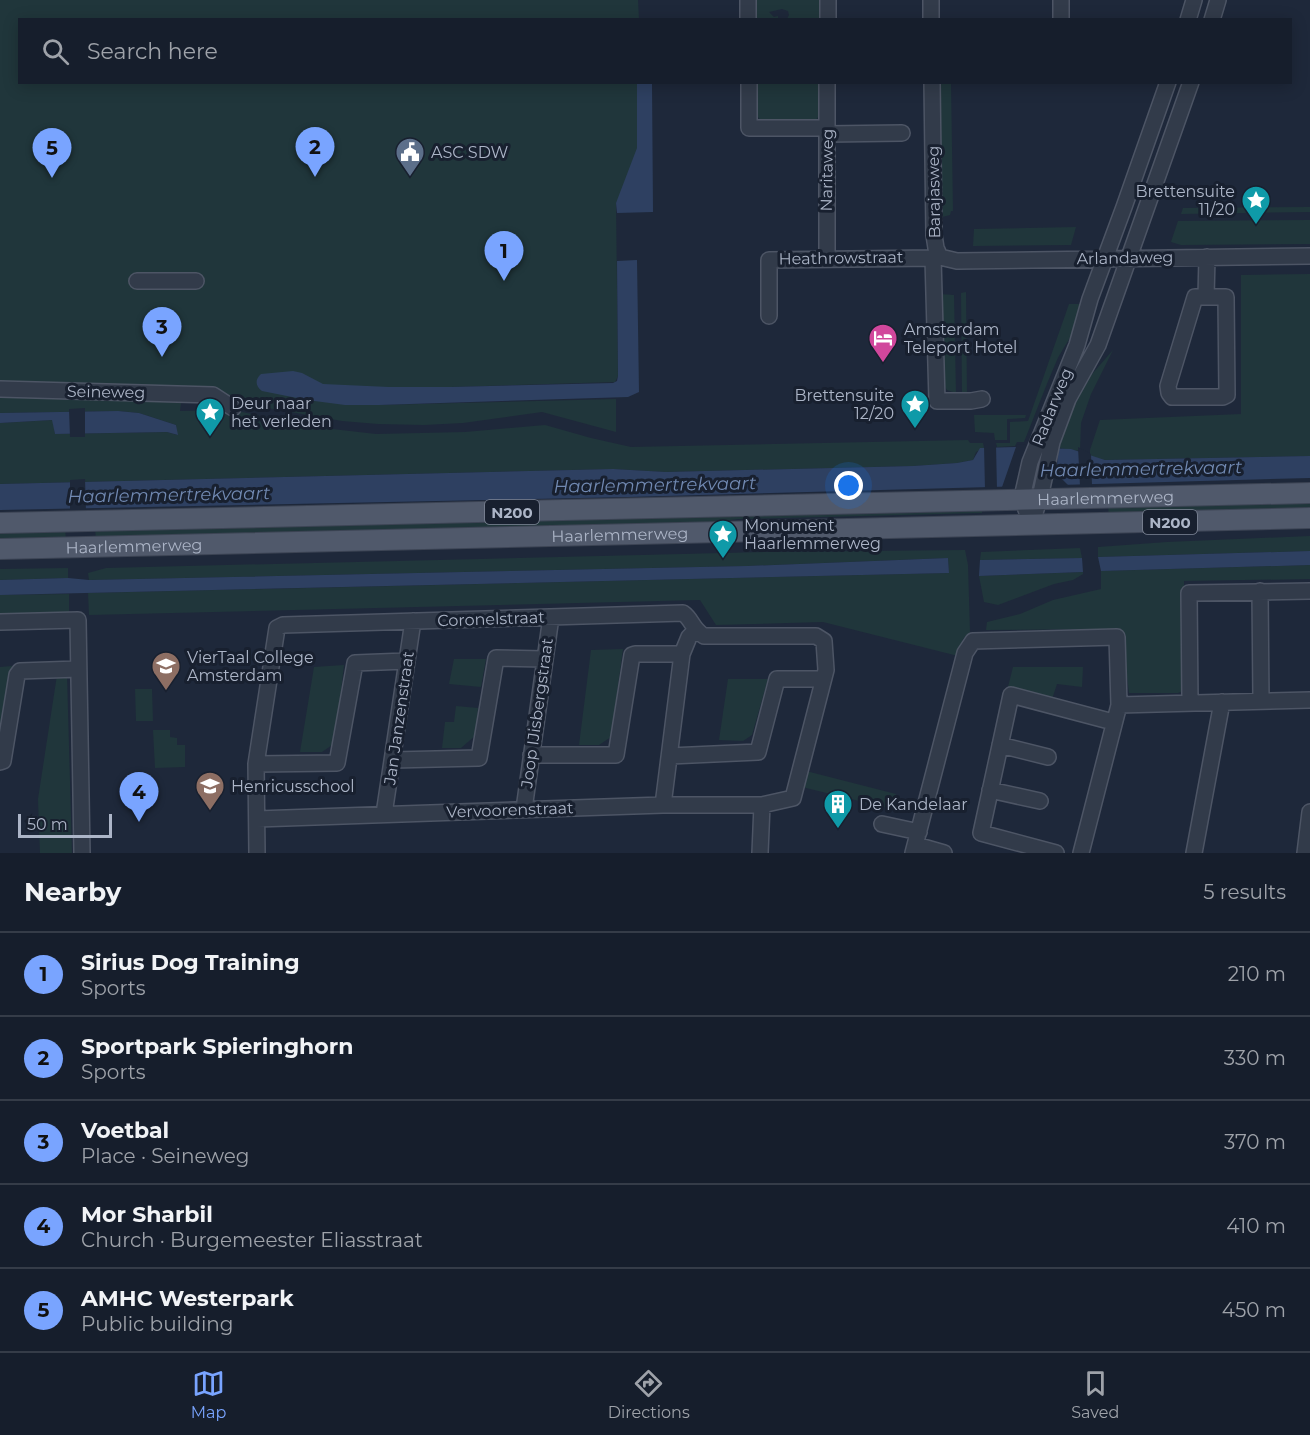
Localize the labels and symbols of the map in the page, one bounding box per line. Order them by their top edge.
pin: 5 [32,128,72,178]
pin: 2 [296,128,334,177]
street label: Naritaweg [817,128,837,212]
public building icon: ASC SDW [394,136,426,178]
place label: ASC SDW [431,143,509,162]
street label: Barajasweg [924,146,944,238]
place label: Brettensuite 11/20 [1136,182,1235,219]
place icon: Brettensuite 11/20 [1240,184,1272,226]
pin: 1 [484,232,524,281]
street label: Heathrowstraat [779,247,904,269]
street label: Arlandaweg [1076,248,1174,268]
pin: 3 [142,308,182,357]
place label: Amsterdam Teleport Hotel [904,320,1017,357]
hotel icon: Amsterdam Teleport Hotel [867,322,899,364]
street label: Radarweg [1028,365,1076,449]
street label: Seineweg [67,382,145,402]
place label: Brettensuite 12/20 [795,386,894,423]
place icon: Brettensuite 12/20 [899,388,931,430]
place label: Deur naar het verleden [231,394,332,431]
place icon: Deur naar het verleden [194,396,226,438]
water label: Haarlemmertrekvaart [1040,456,1243,482]
your location [834,471,863,500]
water label: Haarlemmertrekvaart [554,472,757,498]
water label: Haarlemmertrekvaart [68,482,271,508]
street label: Haarlemmerweg [1037,487,1174,509]
road number: N200 [485,500,539,524]
road number: N200 [1143,510,1197,534]
place label: Monument Haarlemmerweg [744,516,881,553]
place icon: Monument Haarlemmerweg [707,518,739,560]
street label: Haarlemmerweg [551,523,689,545]
street label: Haarlemmerweg [65,535,203,557]
street label: Coronelstraat [437,608,546,630]
street label: Joop IJisbergstraat [517,636,557,790]
place label: VierTaal College Amsterdam [187,648,314,685]
street label: Jan Janzenstraat [380,649,418,787]
school or university icon: VierTaal College Amsterdam [150,650,182,692]
school or university icon: Henricusschool [194,770,226,812]
pin: 4 [120,772,158,822]
place label: Henricusschool [231,777,355,796]
building icon: De Kandelaar [822,788,854,830]
place label: De Kandelaar [859,795,968,814]
street label: Vervoorenstraat [446,798,574,822]
scale bar [18,811,112,838]

